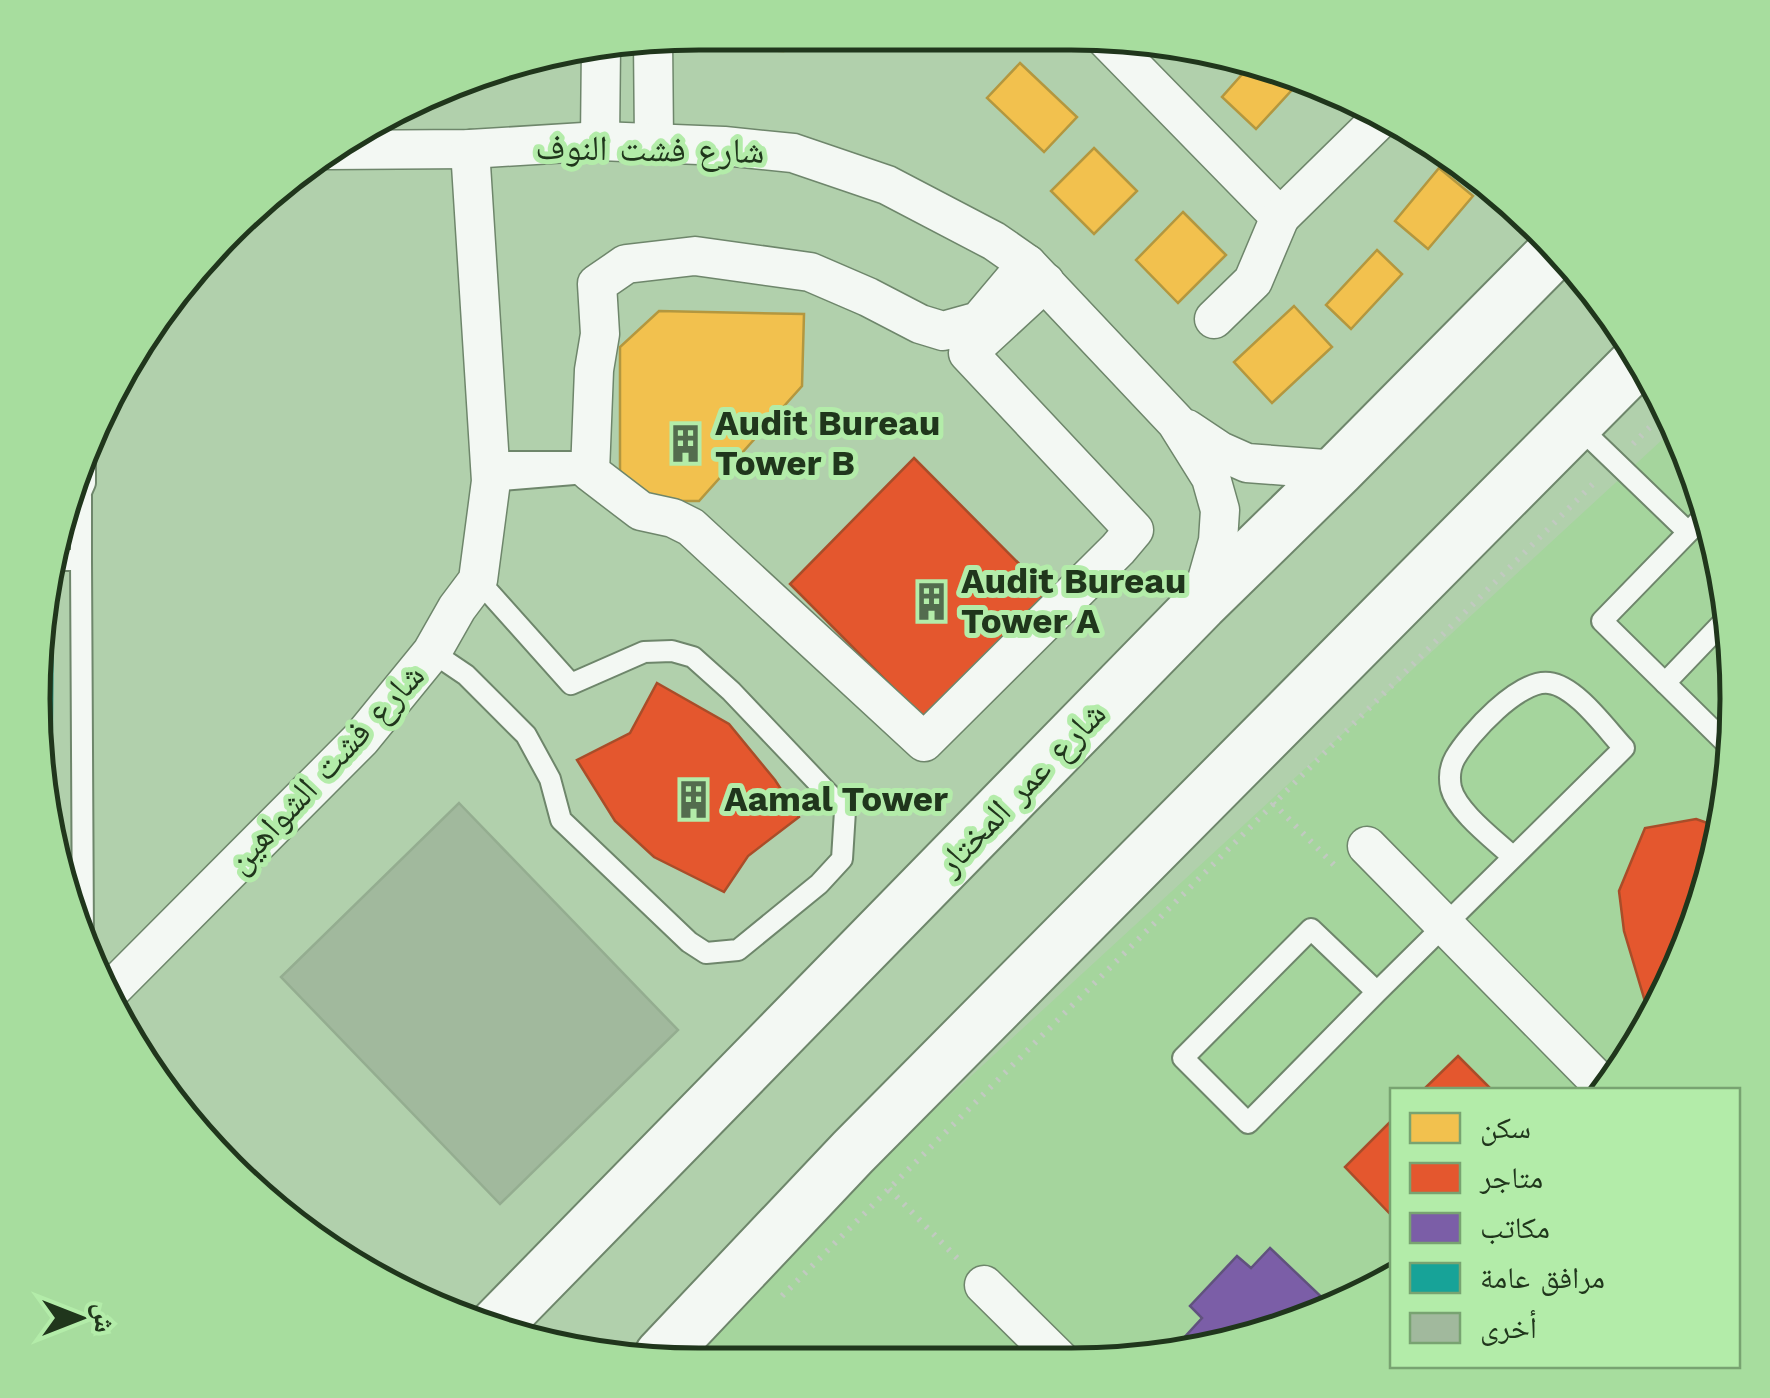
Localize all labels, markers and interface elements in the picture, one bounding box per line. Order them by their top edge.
street label: شارع فشت النوف [535,126,765,173]
place label: Audit Bureau Tower B [715,402,940,484]
building icon: Audit Bureau Tower B [664,422,706,464]
place label: Audit Bureau Tower A [961,560,1186,642]
building icon: Audit Bureau Tower A [910,580,952,622]
street label: شارع فشت الشواهين [217,654,434,882]
street label: شارع عمر المختار [927,692,1115,885]
building icon: Aamal Tower [673,778,715,820]
place label: Aamal Tower [724,778,948,820]
legend [1390,1088,1740,1368]
text: سكن [1480,1110,1531,1146]
text: متاجر [1479,1160,1543,1195]
text: مكاتب [1480,1210,1550,1245]
text: مرافق عامة [1480,1260,1605,1296]
north arrow [30,1268,130,1368]
text: ش [88,1303,121,1333]
text: أخرى [1480,1309,1537,1346]

